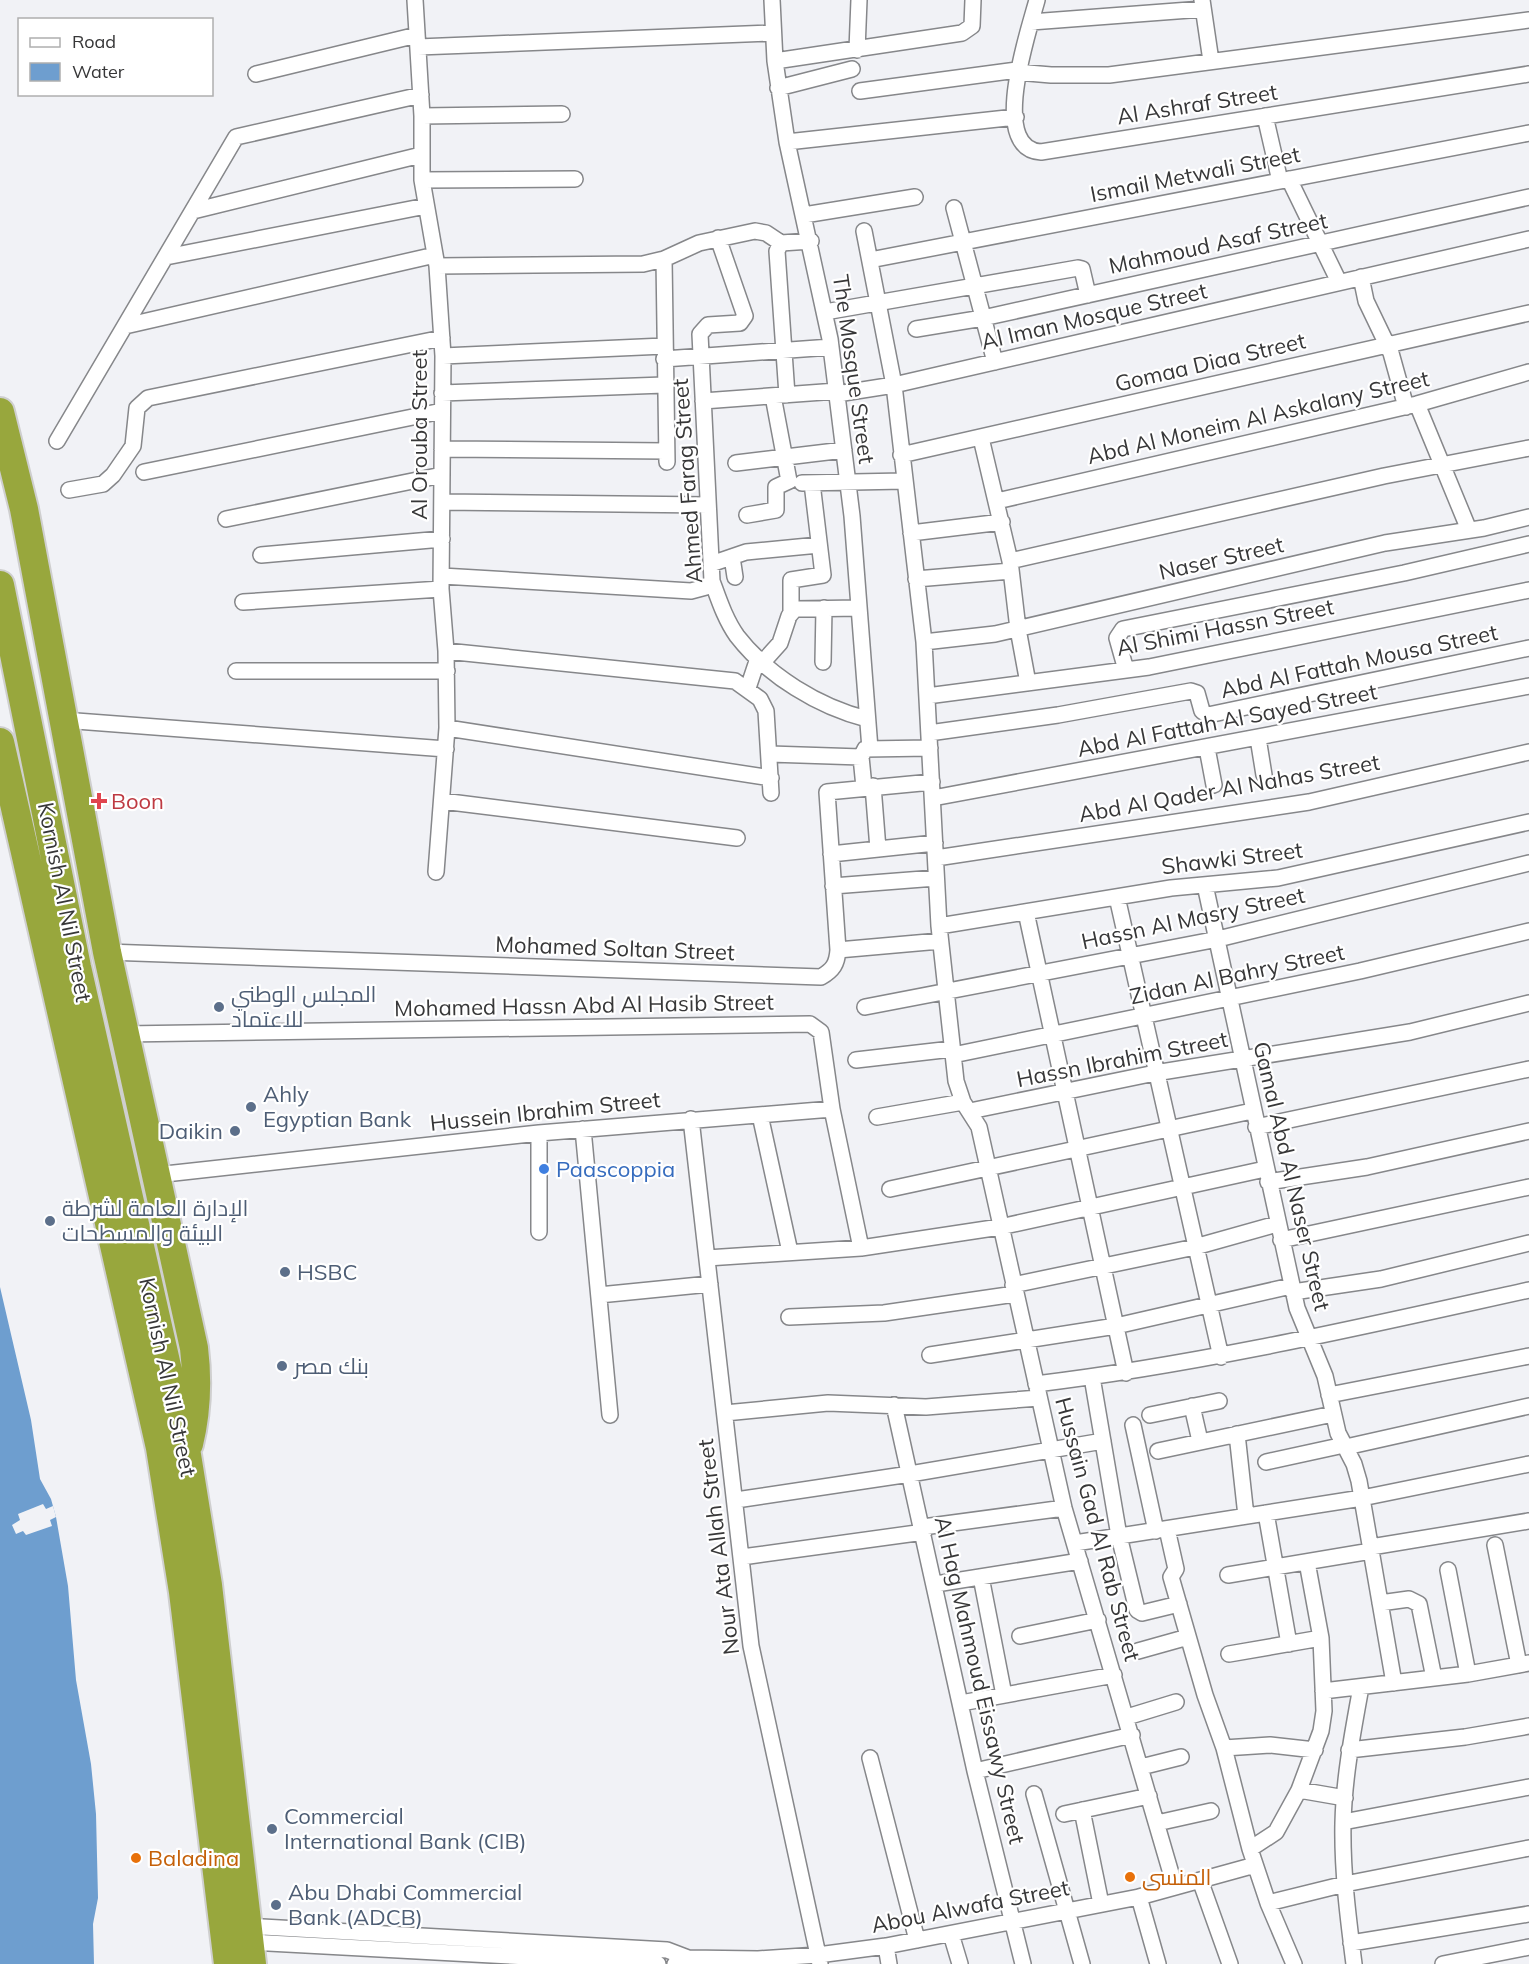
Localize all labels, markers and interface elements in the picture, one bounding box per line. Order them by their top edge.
legend [18,18,213,96]
text: Road [72,30,116,53]
text: Water [72,60,125,83]
street label: Al Ashraf Street [1115,77,1280,131]
street label: Ismail Metwali Street [1088,140,1303,208]
street label: Mahmoud Asaf Street [1106,206,1330,280]
street label: The Mosque Street [827,273,881,466]
street label: Al Iman Mosque Street [978,276,1210,356]
street label: Gomaa Diaa Street [1112,326,1308,398]
street label: Al Orouba Street [405,350,433,520]
street label: Abd Al Moneim Al Askalany Street [1084,364,1432,470]
street label: Ahmed Farag Street [666,377,708,584]
street label: Naser Street [1156,530,1286,586]
street label: Al Shimi Hassn Street [1114,592,1336,662]
street label: Abd Al Fattah Mousa Street [1218,618,1500,704]
street label: Abd Al Fattah Al Sayed Street [1075,677,1380,763]
street label: Abd Al Qader Al Nahas Street [1076,748,1382,828]
place label: Boon [111,787,164,815]
marker: Boon [92,794,106,808]
street label: Kornish Al Nil Street [32,800,98,1004]
street label: Shawki Street [1160,835,1304,881]
street label: Hassn Al Masry Street [1079,881,1307,955]
street label: Mohamed Soltan Street [495,930,736,966]
street label: Zidan Al Bahry Street [1127,938,1347,1010]
place label: المجلس الوطني للاعتماد [231,980,377,1033]
street label: Mohamed Hassn Abd Al Hasib Street [394,988,774,1022]
marker: المجلس الوطني للاعتماد [212,1000,226,1014]
street label: Hassn Ibrahim Street [1014,1025,1230,1093]
street label: Gamal Abd Al Naser Street [1247,1039,1337,1314]
place label: Ahly Egyptian Bank [263,1080,412,1133]
street label: Hussein Ibrahim Street [429,1085,662,1137]
marker: Ahly Egyptian Bank [244,1100,258,1114]
place label: Daikin [159,1117,223,1145]
marker: Daikin [228,1124,242,1138]
place label: Paascoppia [556,1155,675,1183]
marker: Paascoppia [537,1162,551,1176]
place label: الإدارة العامة لشرطة البيئة والمسطحات [62,1194,248,1247]
marker: الإدارة العامة لشرطة البيئة والمسطحات [43,1214,57,1228]
place label: HSBC [297,1258,358,1286]
marker: HSBC [278,1265,292,1279]
street label: Kornish Al Nil Street [133,1275,203,1479]
place label: بنك مصر [292,1352,369,1380]
marker: بنك مصر [275,1359,289,1373]
street label: Hussain Gad Al Rab Street [1049,1394,1147,1664]
street label: Nour Ata Allah Street [691,1437,745,1657]
street label: Al Hag Mahmoud Eissawy Street [929,1513,1031,1847]
place label: Commercial International Bank (CIB) [284,1802,526,1855]
marker: Commercial International Bank (CIB) [265,1822,279,1836]
place label: Baladina [148,1844,239,1872]
marker: Baladina [129,1851,143,1865]
place label: المنسى [1142,1863,1212,1891]
marker: المنسى [1123,1870,1137,1884]
street label: Abou Alwafa Street [869,1873,1072,1939]
place label: Abu Dhabi Commercial Bank (ADCB) [288,1878,522,1931]
marker: Abu Dhabi Commercial Bank (ADCB) [269,1898,283,1912]

